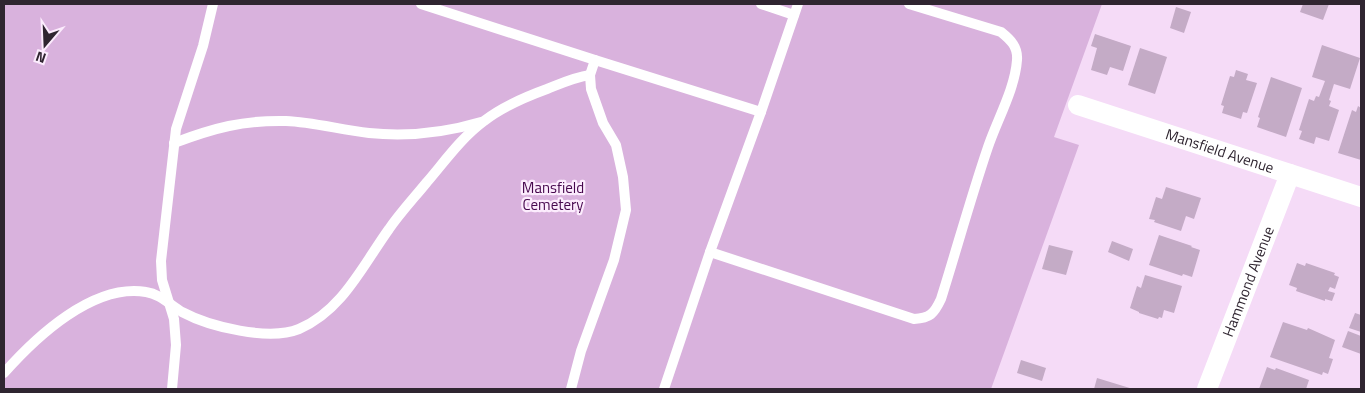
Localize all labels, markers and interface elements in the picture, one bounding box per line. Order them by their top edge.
north arrow [20,20,70,70]
text: N [33,46,49,69]
street label: Mansfield Avenue [1163,122,1277,179]
park label: Mansfield Cemetery [522,176,584,216]
street label: Hammond Avenue [1216,223,1280,340]

